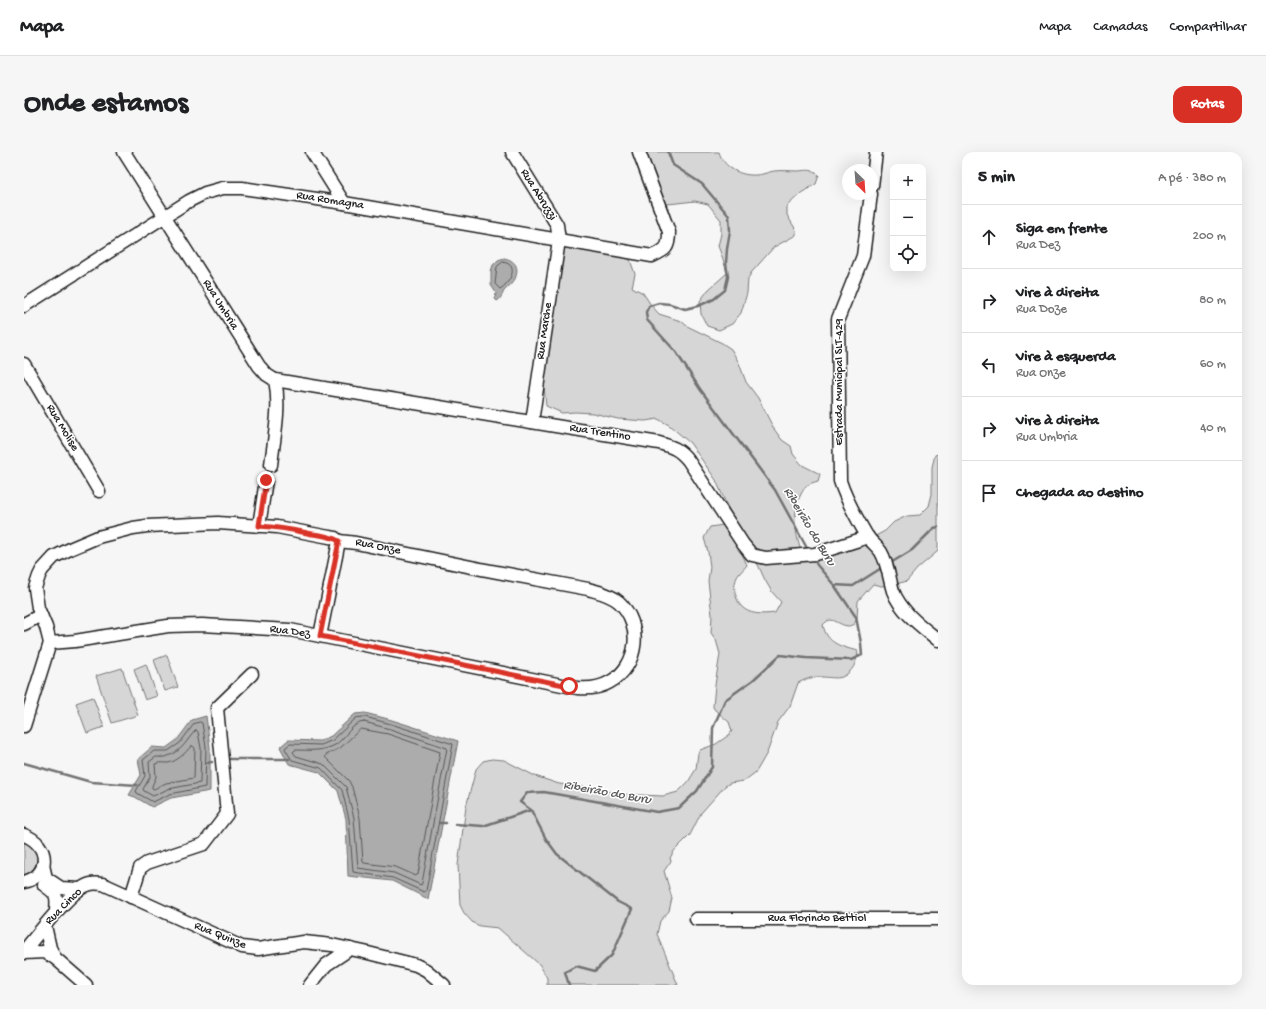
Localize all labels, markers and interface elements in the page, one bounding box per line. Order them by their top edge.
text: Mapa [20,16,64,39]
text: Mapa [1039,19,1071,36]
text: Camadas [1093,19,1148,36]
text: Compartilhar [1170,19,1246,36]
button: Rotas [1173,86,1242,123]
text: Onde estamos [24,88,188,121]
north arrow [842,164,878,200]
map controls [890,164,926,272]
button: + [890,164,926,200]
street label: Rua Abruzzi [517,167,559,224]
text: 5 min [978,168,1015,188]
text: A pé · 380 m [1158,171,1226,186]
street label: Rua Romagna [295,189,365,213]
button: − [890,200,926,236]
text: Siga em frente [1016,220,1107,238]
icon: ahead [978,226,1000,248]
text: 200 m [1193,229,1226,244]
button: locate [890,236,926,272]
text: Rua Dez [1016,238,1060,253]
street label: Rua Umbria [199,277,241,333]
text: Vire à direita [1016,284,1099,302]
icon: right [978,290,1000,312]
text: 80 m [1199,293,1226,308]
street label: Rua Marche [534,301,556,360]
text: Rua Doze [1016,302,1067,317]
street label: Estrada Municipal SLT-429 [833,318,847,446]
text: Vire à esquerda [1016,348,1116,366]
icon: left [978,354,1000,376]
text: 60 m [1200,357,1226,372]
text: Rua Onze [1016,366,1066,381]
street label: Rua Molise [43,402,82,455]
text: Vire à direita [1016,412,1099,430]
icon: right [978,418,1000,440]
street label: Rua Trentino [568,421,632,445]
text: 40 m [1200,421,1226,436]
text: Rua Umbria [1016,430,1077,445]
route end [257,471,275,489]
icon: arrive [978,482,1000,504]
text: Chegada ao destino [1016,484,1143,502]
water label: Ribeirão do Buru [780,485,839,570]
street label: Rua Onze [354,536,403,558]
street label: Rua Dez [269,623,312,642]
route start [560,677,578,695]
water label: Ribeirão do Buru [562,778,653,808]
street label: Rua Cinco [43,886,85,928]
street label: Rua Florindo Bettiol [768,912,867,926]
street label: Rua Quinze [192,919,249,953]

